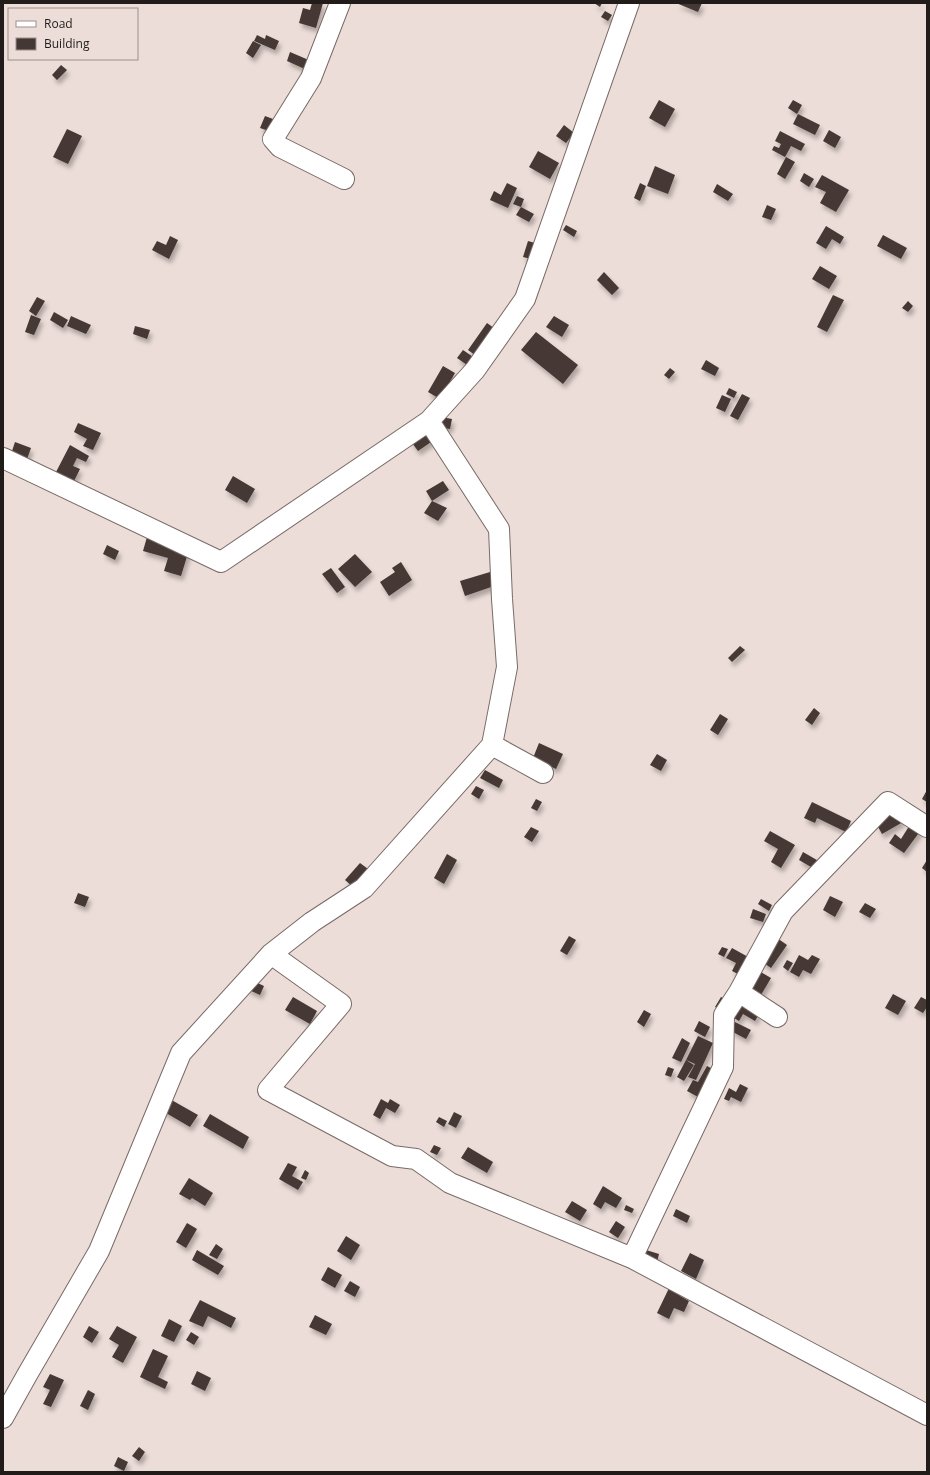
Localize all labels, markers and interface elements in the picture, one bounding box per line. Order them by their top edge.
legend [8,8,138,60]
text: Road [44,15,73,32]
text: Building [44,35,90,52]

